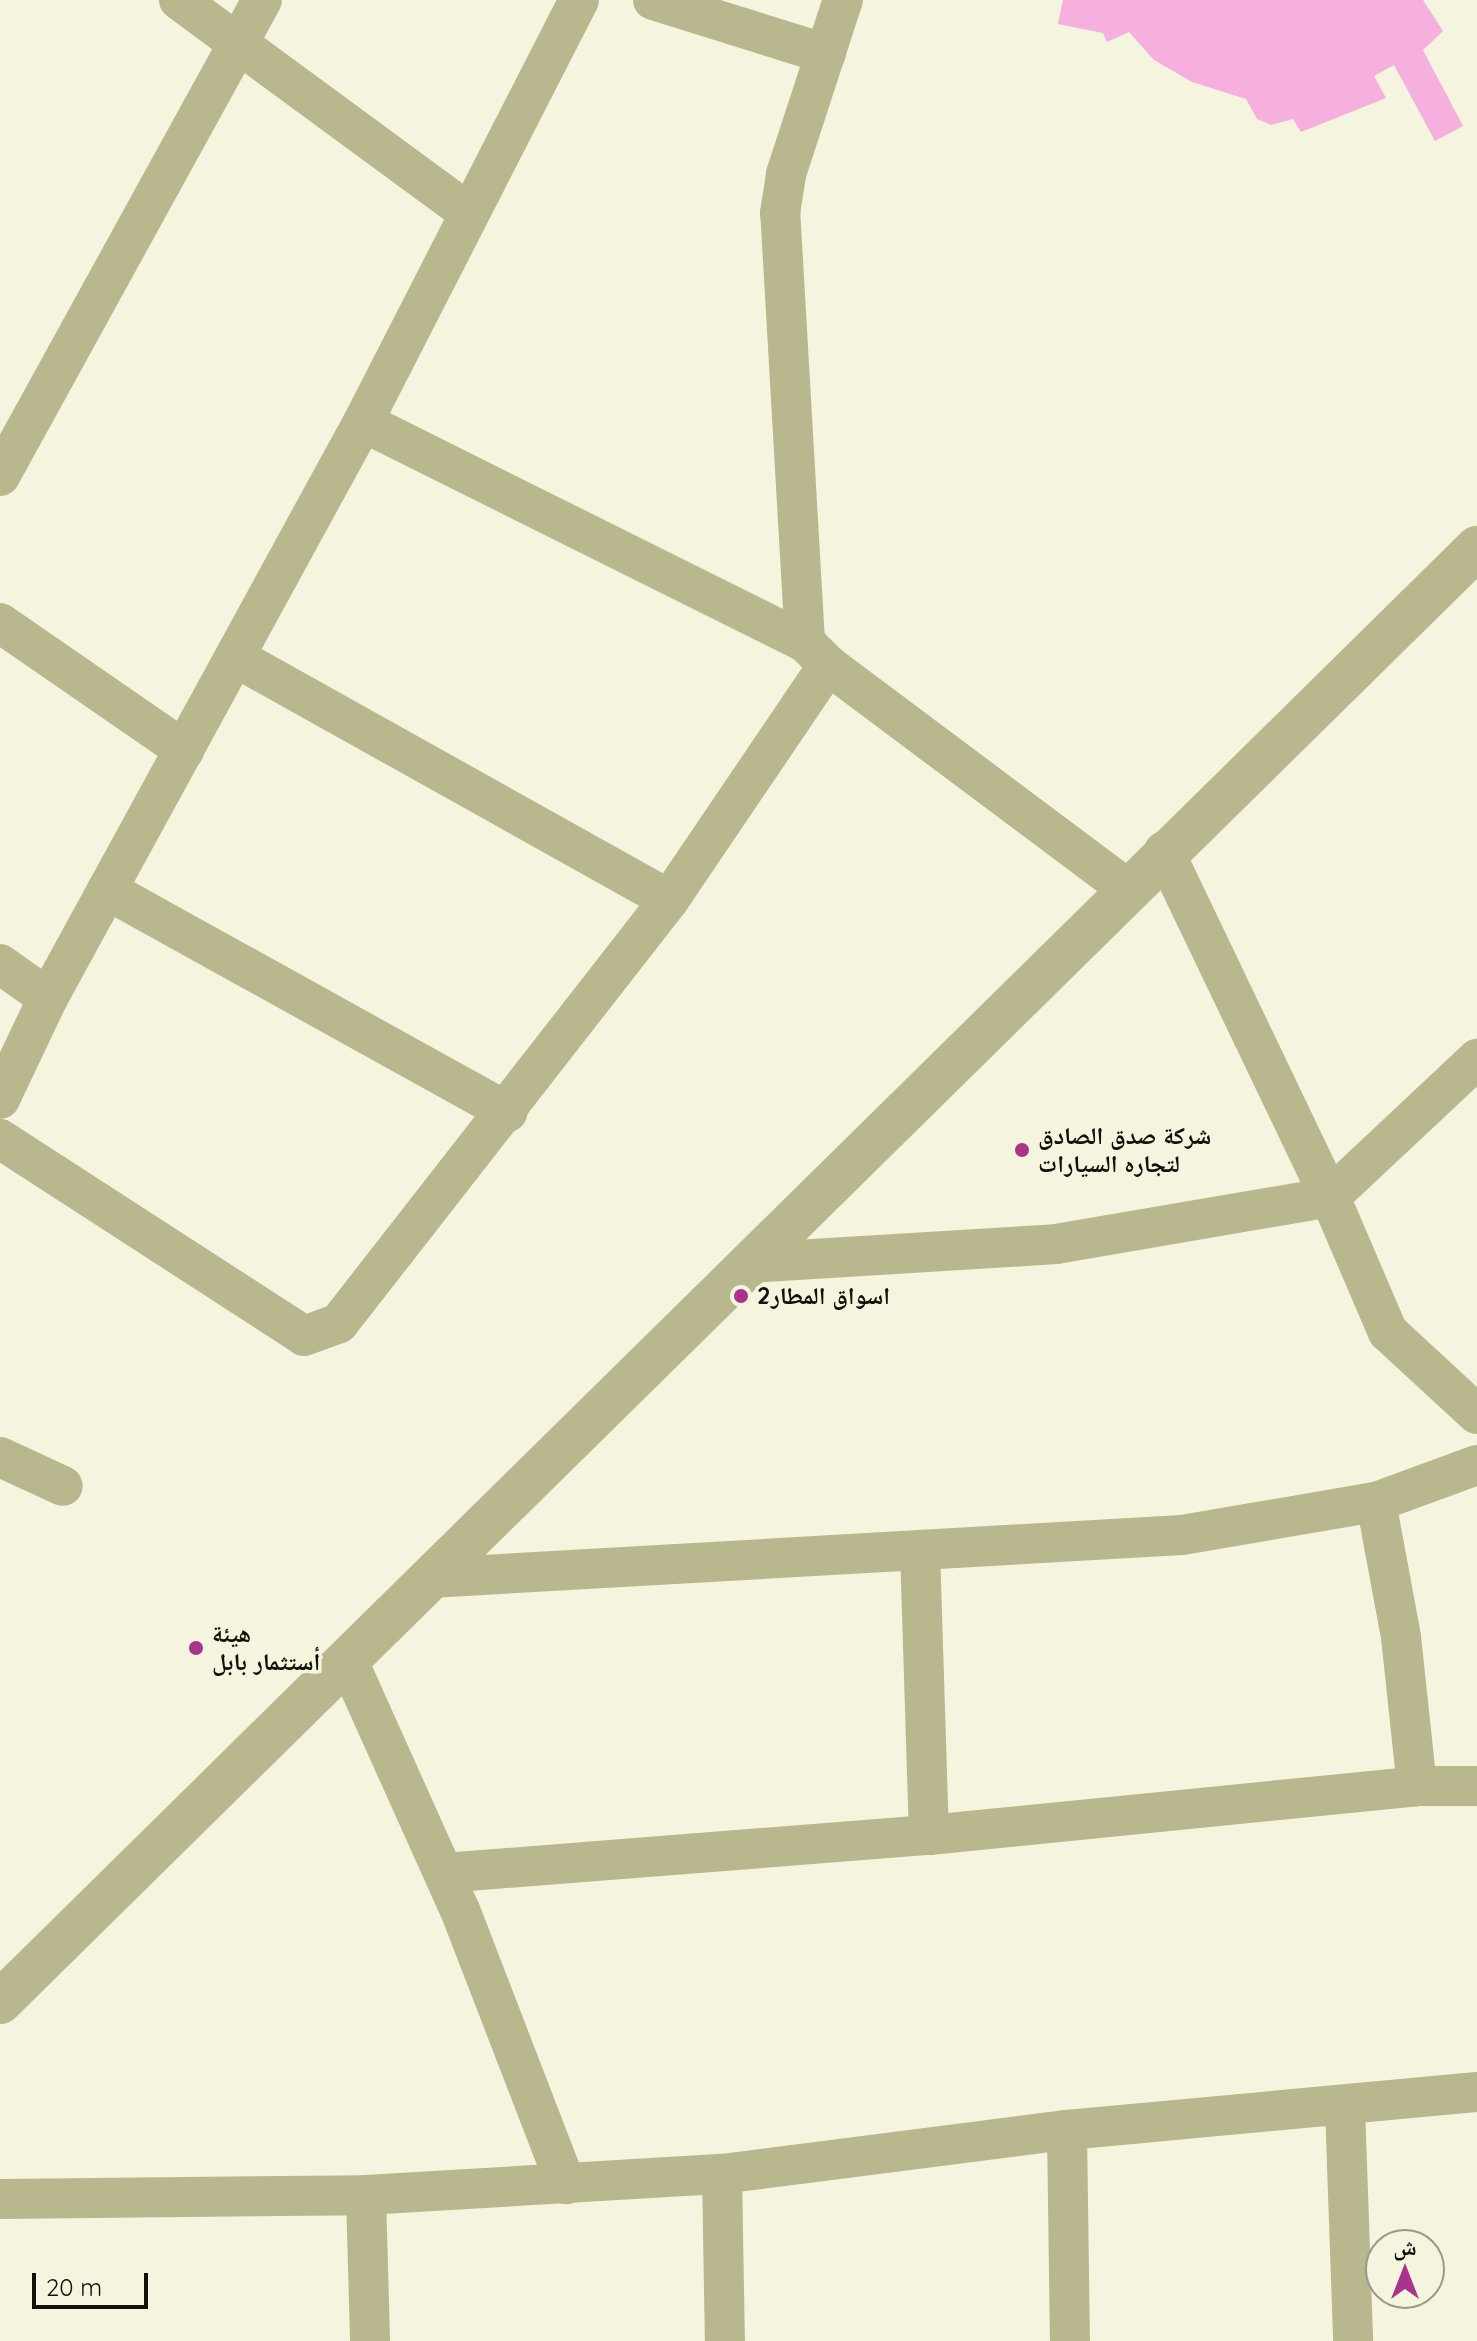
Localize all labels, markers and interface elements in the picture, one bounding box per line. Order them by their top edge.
place label: شركة صدق الصادق لتجاره السيارات [1038,1122,1211,1178]
marker: شركة صدق الصادق لتجاره السيارات [1013,1141,1031,1159]
place label: اسواق المطار2 [757,1282,890,1310]
marker: اسواق المطار2 [732,1287,750,1305]
place label: هيئة أستثمار بابل [212,1620,320,1676]
marker: هيئة أستثمار بابل [187,1639,205,1657]
north arrow [1365,2229,1445,2309]
text: ش [1393,2233,1417,2261]
scale bar [36,2257,152,2307]
text: 20 m [46,2272,102,2302]

